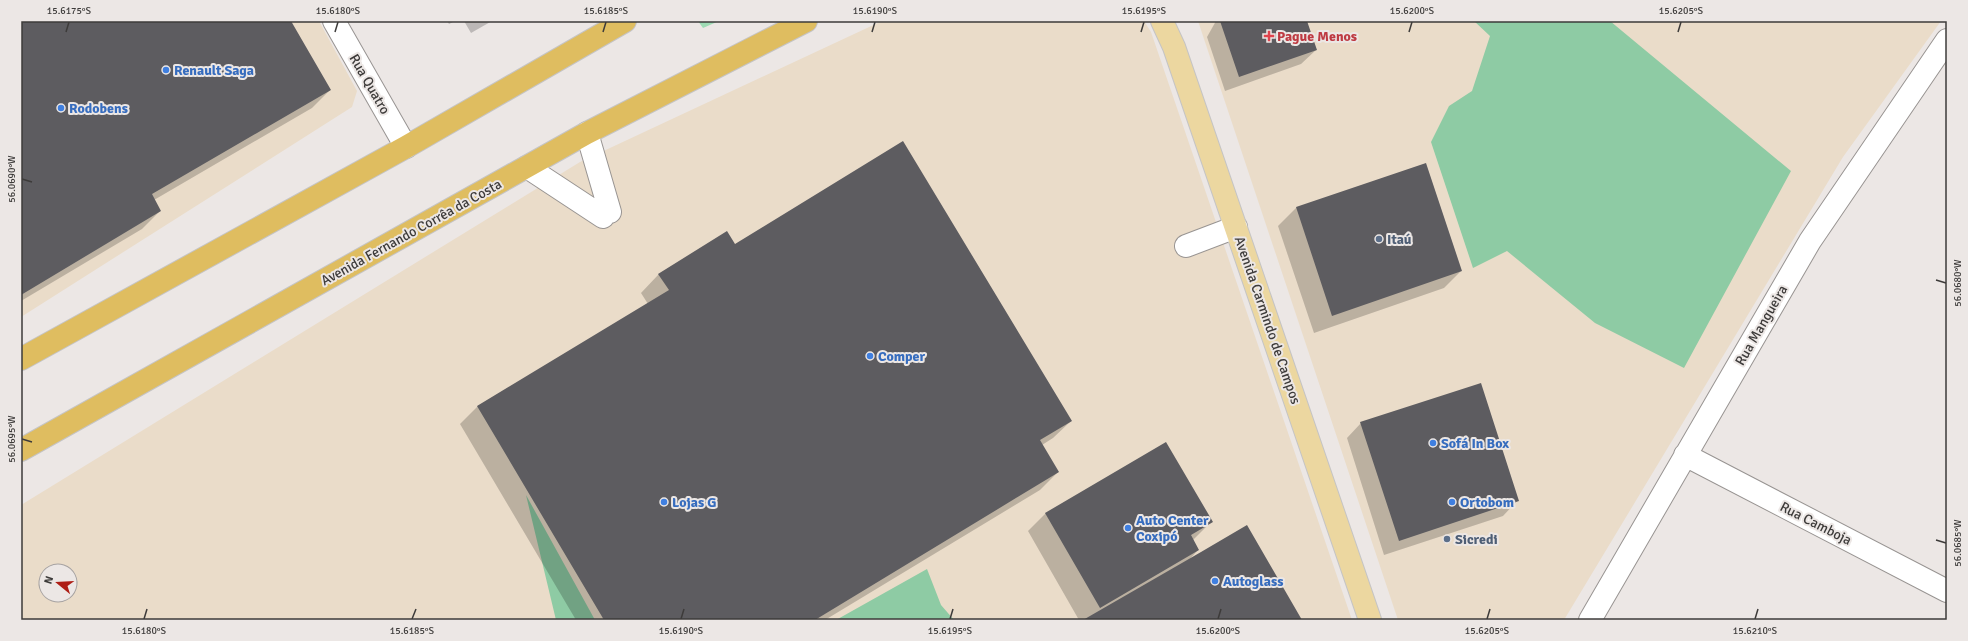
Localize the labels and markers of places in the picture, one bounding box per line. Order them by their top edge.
place label: Pague Menos [1277,28,1357,45]
marker: Pague Menos [1264,31,1274,41]
place label: Renault Saga [174,62,254,79]
marker: Renault Saga [161,65,171,75]
place label: Rodobens [69,100,128,117]
marker: Rodobens [56,103,66,113]
place label: Itaú [1387,231,1412,248]
marker: Itaú [1374,234,1384,244]
place label: Comper [878,348,926,365]
marker: Comper [865,351,875,361]
place label: Sofá In Box [1441,435,1509,452]
marker: Sofá In Box [1428,438,1438,448]
place label: Lojas G [672,494,716,511]
place label: Ortobom [1460,494,1514,511]
marker: Lojas G [659,497,669,507]
marker: Ortobom [1447,497,1457,507]
place label: Auto Center Coxipó [1136,512,1209,545]
marker: Auto Center Coxipó [1123,523,1133,533]
place label: Sicredi [1455,531,1498,548]
marker: Sicredi [1442,534,1452,544]
place label: Autoglass [1223,573,1283,590]
marker: Autoglass [1210,576,1220,586]

